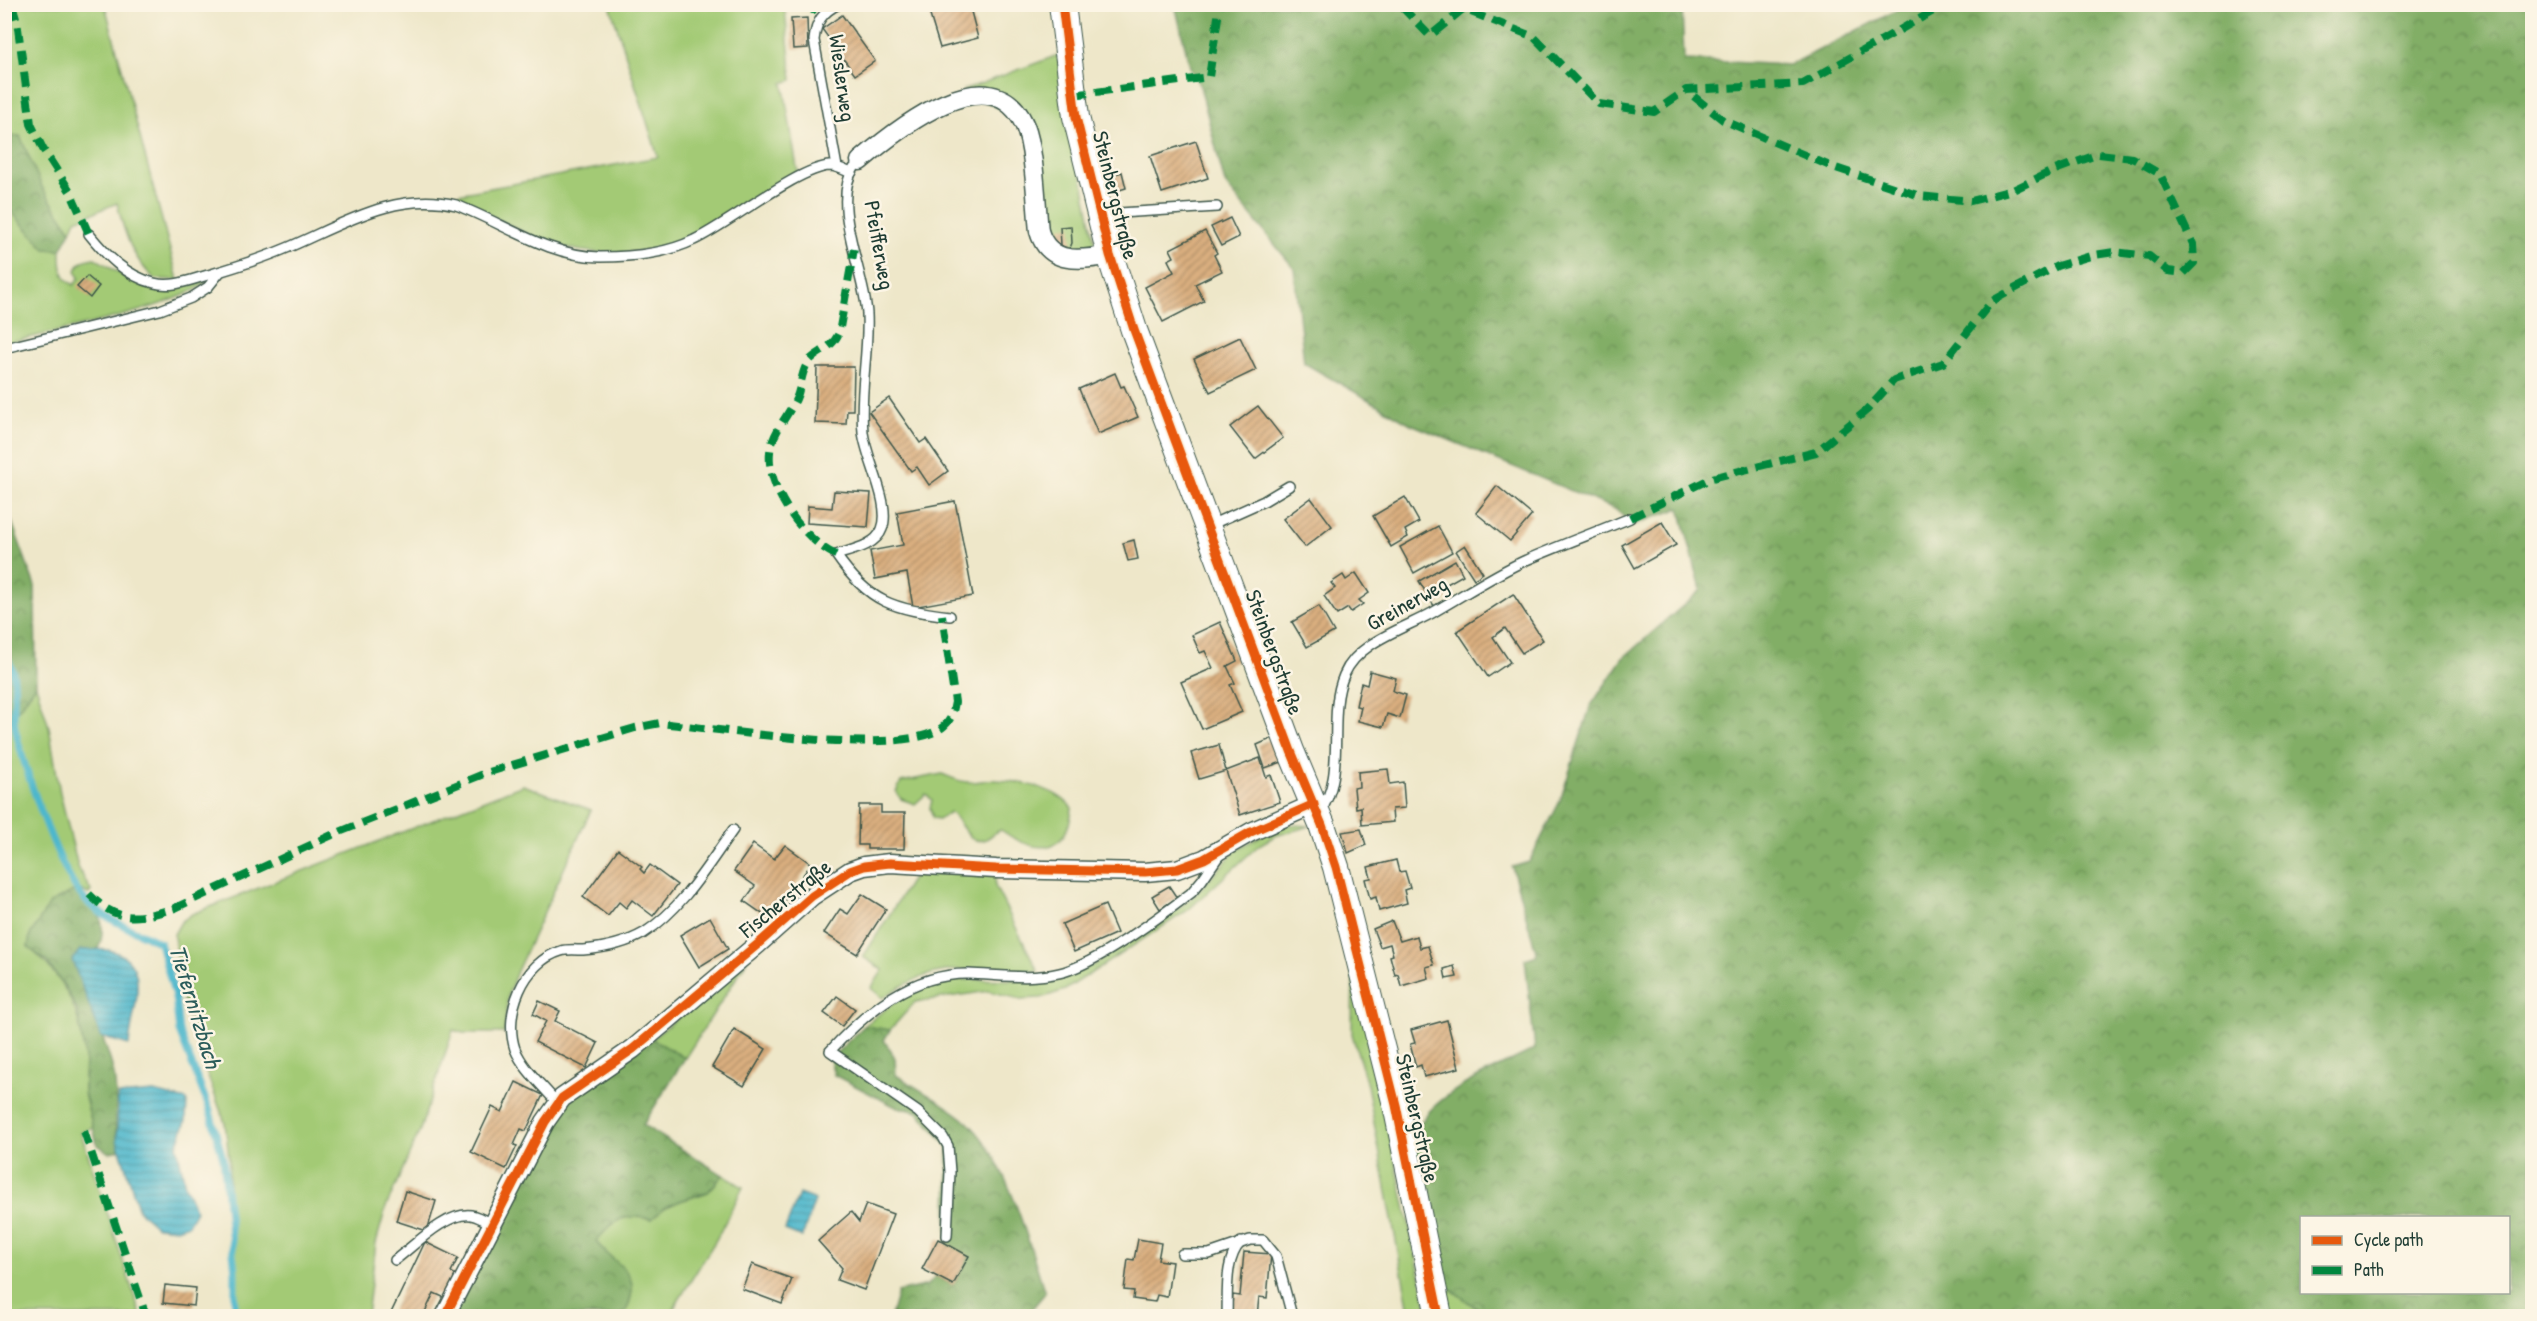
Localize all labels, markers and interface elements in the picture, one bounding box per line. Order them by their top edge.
street label: Wieslerweg [822,33,864,123]
street label: Steinbergstraße [1086,128,1146,262]
street label: Pfeifferweg [857,198,903,292]
street label: Greinerweg [1361,568,1453,638]
street label: Steinbergstraße [1239,585,1312,719]
street label: Fischerstraße [732,852,837,945]
water label: Tiefernitzbach [162,941,230,1073]
street label: Steinbergstraße [1389,1051,1447,1185]
legend [2300,1216,2510,1294]
text: Cycle path [2354,1227,2424,1252]
text: Path [2354,1257,2384,1282]

